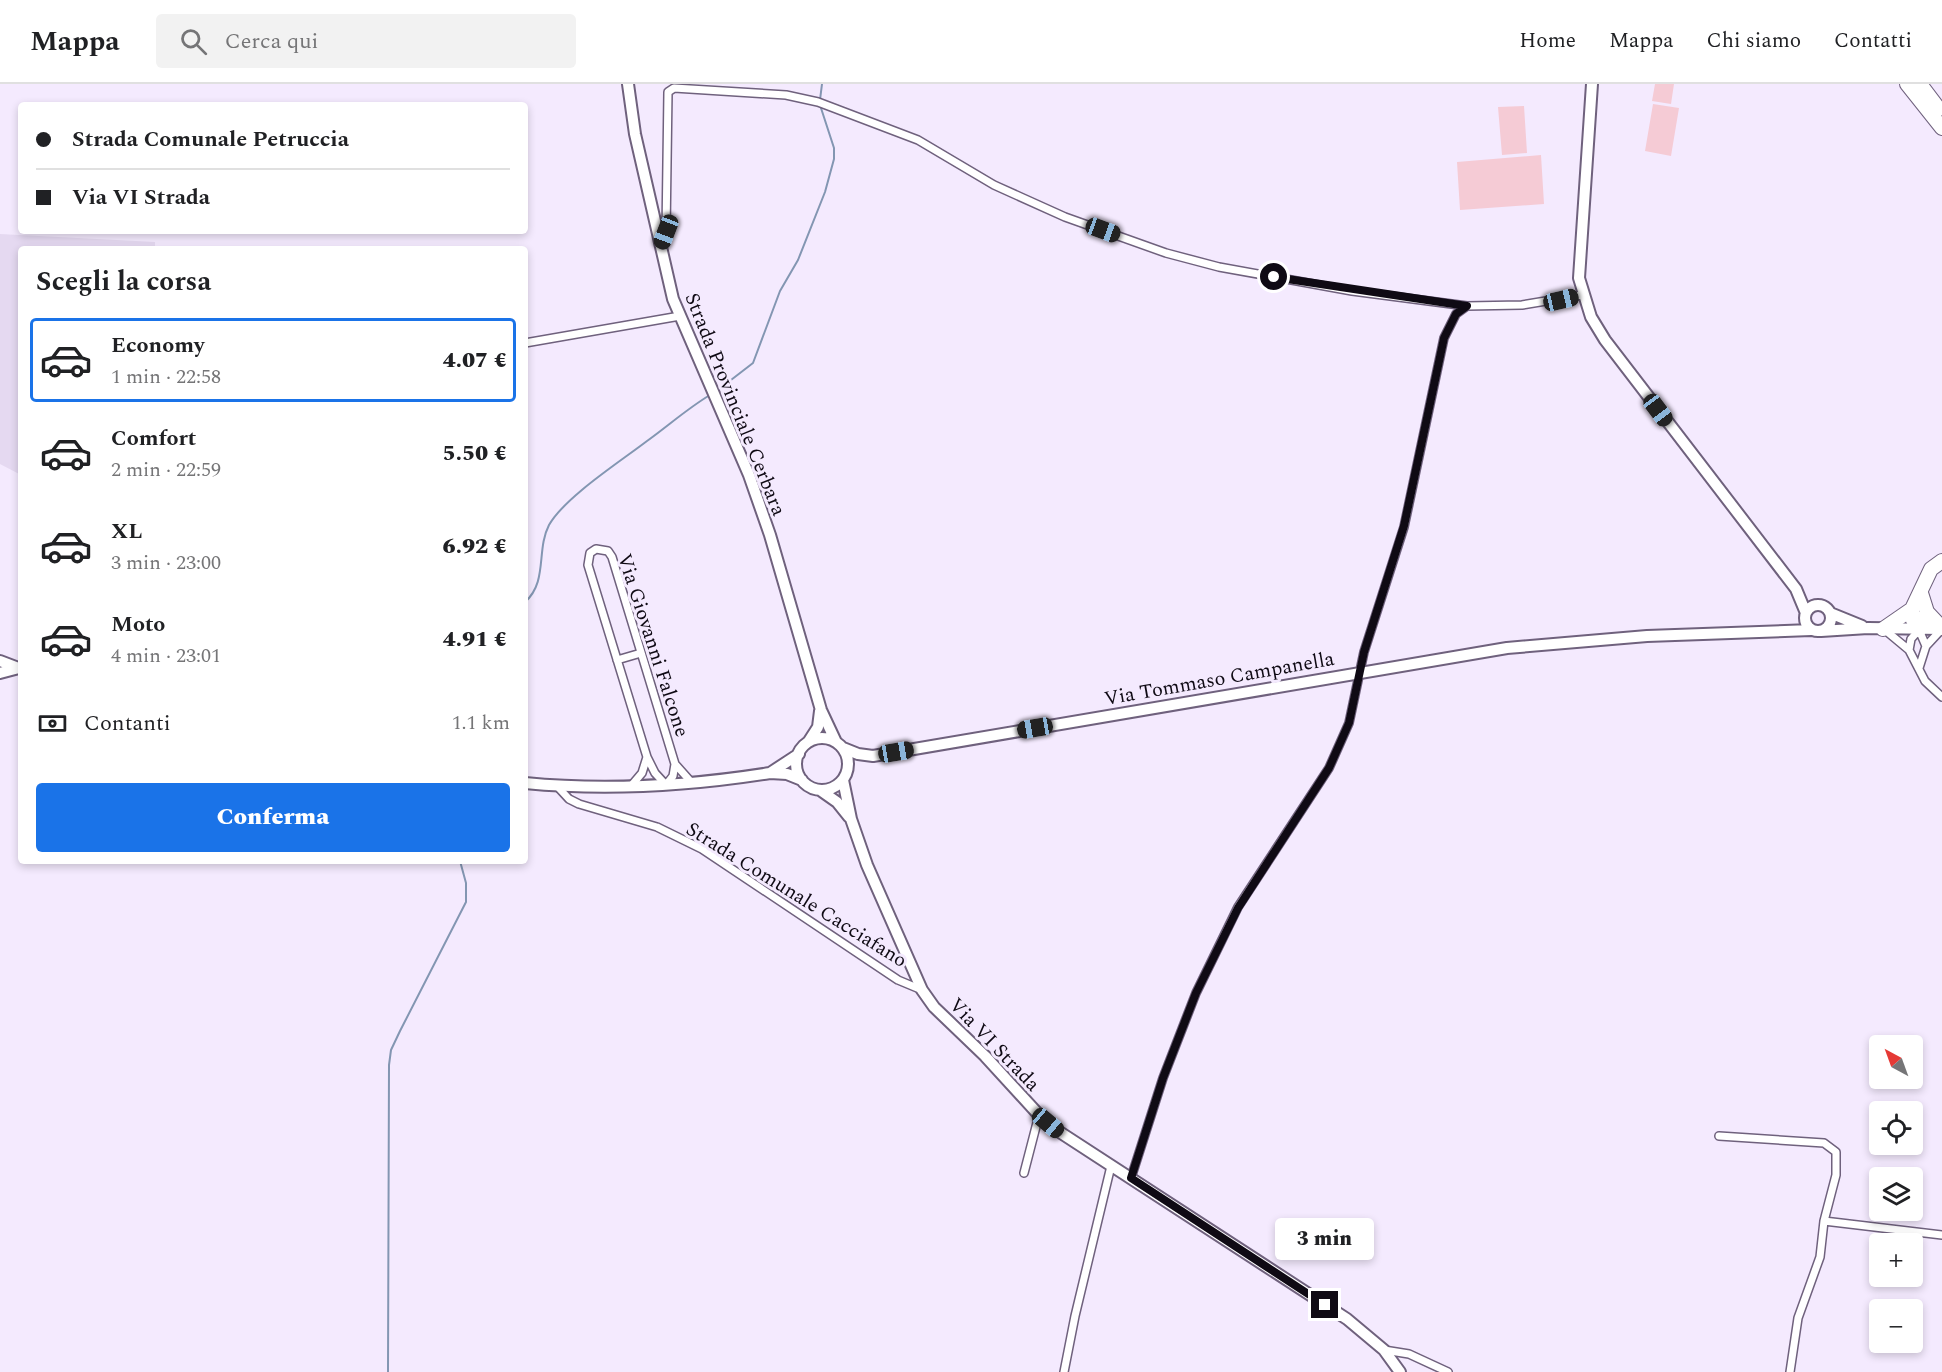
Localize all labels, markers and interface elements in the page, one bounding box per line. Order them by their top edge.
search box [156,14,576,68]
text: Mappa [30,20,120,63]
icon: search [177,25,210,58]
text: Cerca qui [225,25,318,58]
text: Home [1519,25,1576,57]
text: Mappa [1609,25,1674,57]
text: Chi siamo [1707,25,1801,57]
text: Contatti [1834,25,1912,57]
text: Strada Comunale Petruccia [72,123,349,156]
text: Via VI Strada [72,181,210,214]
car [651,212,681,252]
car [1083,215,1123,245]
text: Scegli la corsa [36,261,211,303]
route start [1260,263,1287,290]
car [1541,287,1581,313]
street label: Strada Provinciale Cerbara [677,288,794,521]
text: Economy [111,329,204,362]
icon: car [39,333,93,387]
text: 4.07 € [443,344,507,377]
text: 1 min · 22:58 [111,362,221,392]
car [1640,390,1676,430]
text: Comfort [111,422,196,455]
icon: car [39,426,93,480]
text: 5.50 € [443,437,507,470]
text: 2 min · 22:59 [111,455,221,485]
text: XL [111,515,142,548]
icon: car [39,519,93,573]
text: 6.92 € [443,530,507,563]
text: 3 min · 23:00 [111,548,221,578]
street label: Via Giovanni Falcone [609,550,697,741]
text: Moto [111,608,165,641]
icon: car [39,612,93,666]
text: 4.91 € [443,623,507,656]
text: 4 min · 23:01 [111,641,221,671]
street label: Via Tommaso Campanella [1102,644,1337,714]
icon: cash [36,707,69,740]
text: Contanti [84,707,171,740]
text: 1.1 km [452,708,510,738]
car [1016,716,1054,740]
car [877,740,915,764]
button: Conferma [36,783,510,852]
street label: Strada Comunale Cacciafano [680,814,913,975]
street label: Via VI Strada [942,991,1047,1099]
north arrow [1869,1035,1923,1089]
map controls [1869,1035,1923,1353]
button: locate [1869,1101,1923,1155]
car [1028,1105,1068,1141]
button: layers [1869,1167,1923,1221]
callout: 3 min [1276,1218,1374,1260]
text: 3 min [1297,1224,1352,1254]
button: + [1869,1233,1923,1287]
route end [1311,1291,1338,1318]
button: − [1869,1299,1923,1353]

